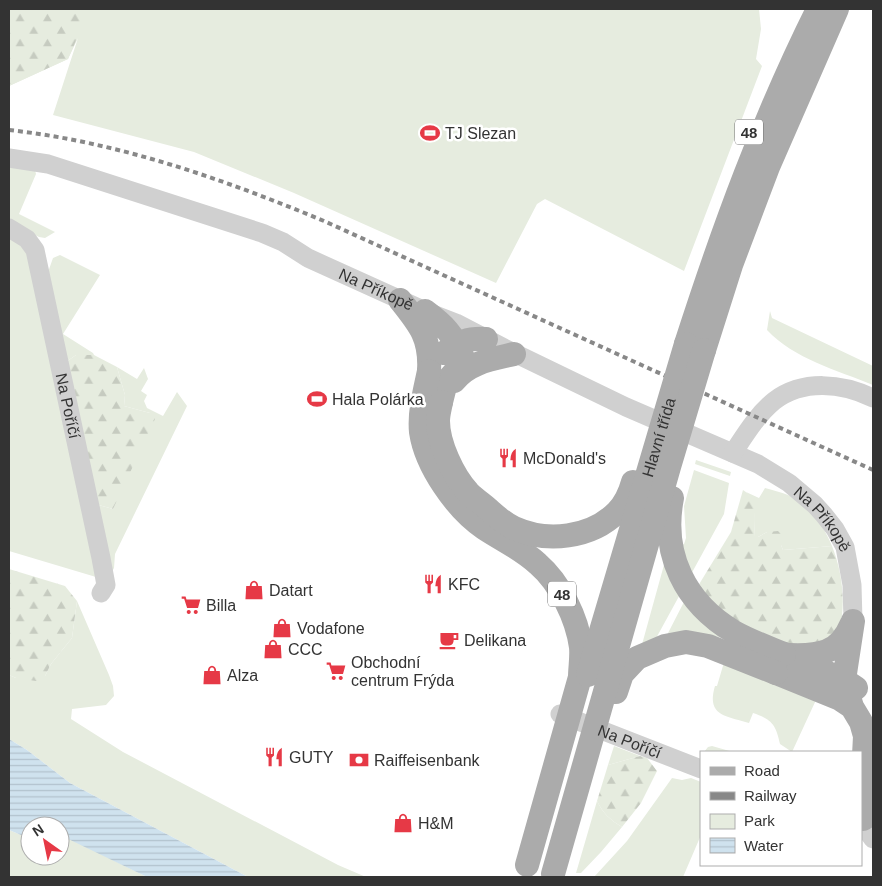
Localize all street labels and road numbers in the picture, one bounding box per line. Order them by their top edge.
road number: 48 [735,120,763,144]
street label: Na Příkopě [336,265,417,313]
street label: Na Poříčí [53,371,84,441]
street label: Hlavní třída [639,395,678,479]
street label: Na Příkopě [791,483,854,555]
road number: 48 [548,582,576,606]
street label: Na Poříčí [596,721,665,761]

